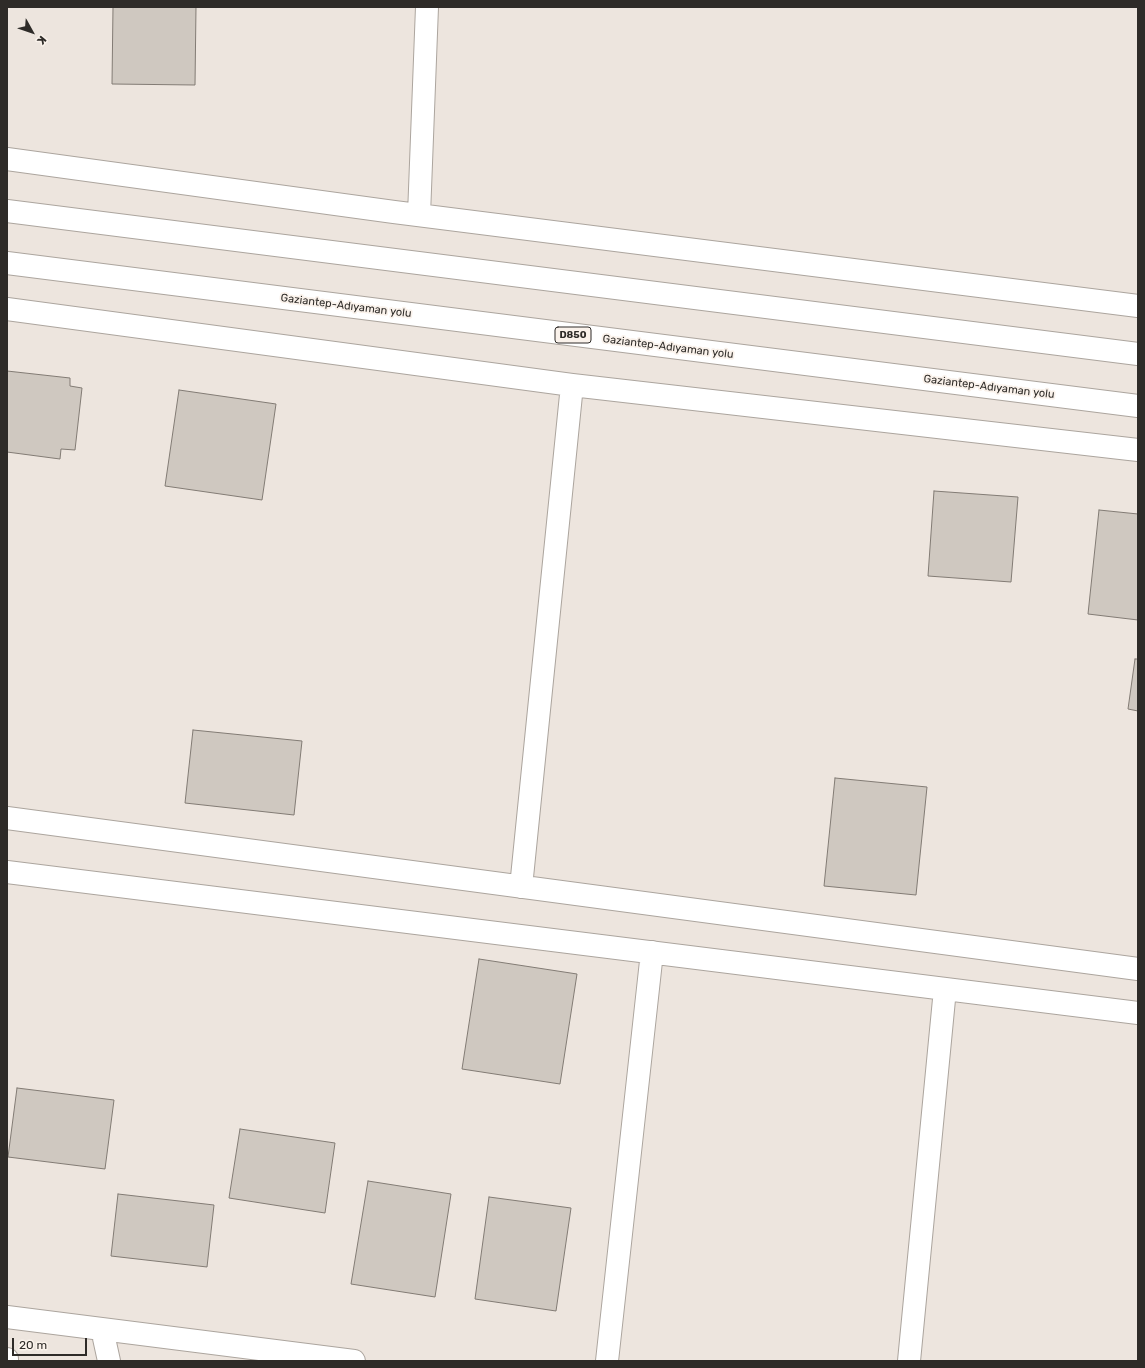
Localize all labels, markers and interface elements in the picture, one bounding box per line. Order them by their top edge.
north arrow [12,12,52,52]
text: K [34,33,49,47]
street label: Gaziantep-Adıyaman yolu [280,291,412,321]
road number: D850 [555,327,591,343]
street label: Gaziantep-Adıyaman yolu [602,332,734,362]
street label: Gaziantep-Adıyaman yolu [923,372,1055,402]
scale bar [14,1330,89,1356]
text: 20 m [19,1338,47,1352]

